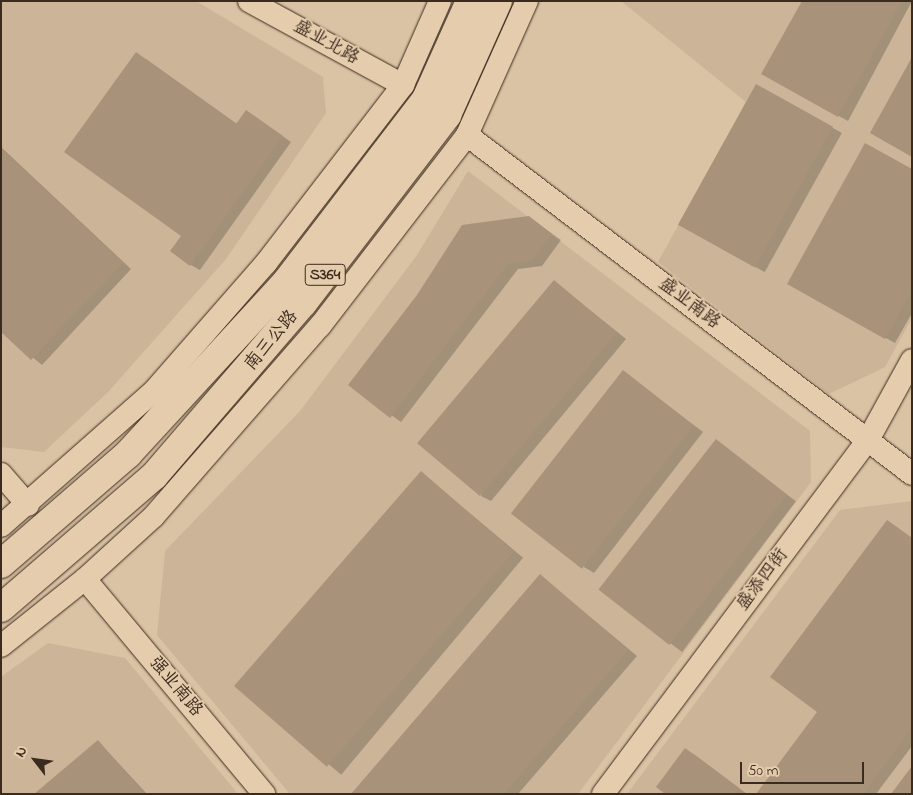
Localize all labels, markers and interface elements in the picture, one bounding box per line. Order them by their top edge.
street label: 盛业北路 [289,16,363,70]
road number: S364 [304,262,346,288]
street label: 盛业南路 [654,274,724,334]
street label: 南三公路 [241,306,303,376]
street label: 盛添四街 [733,545,793,615]
street label: 强业南路 [144,652,206,722]
north arrow [10,735,60,785]
text: N [10,743,33,762]
scale bar [743,752,867,784]
text: 50 m [748,760,778,782]

